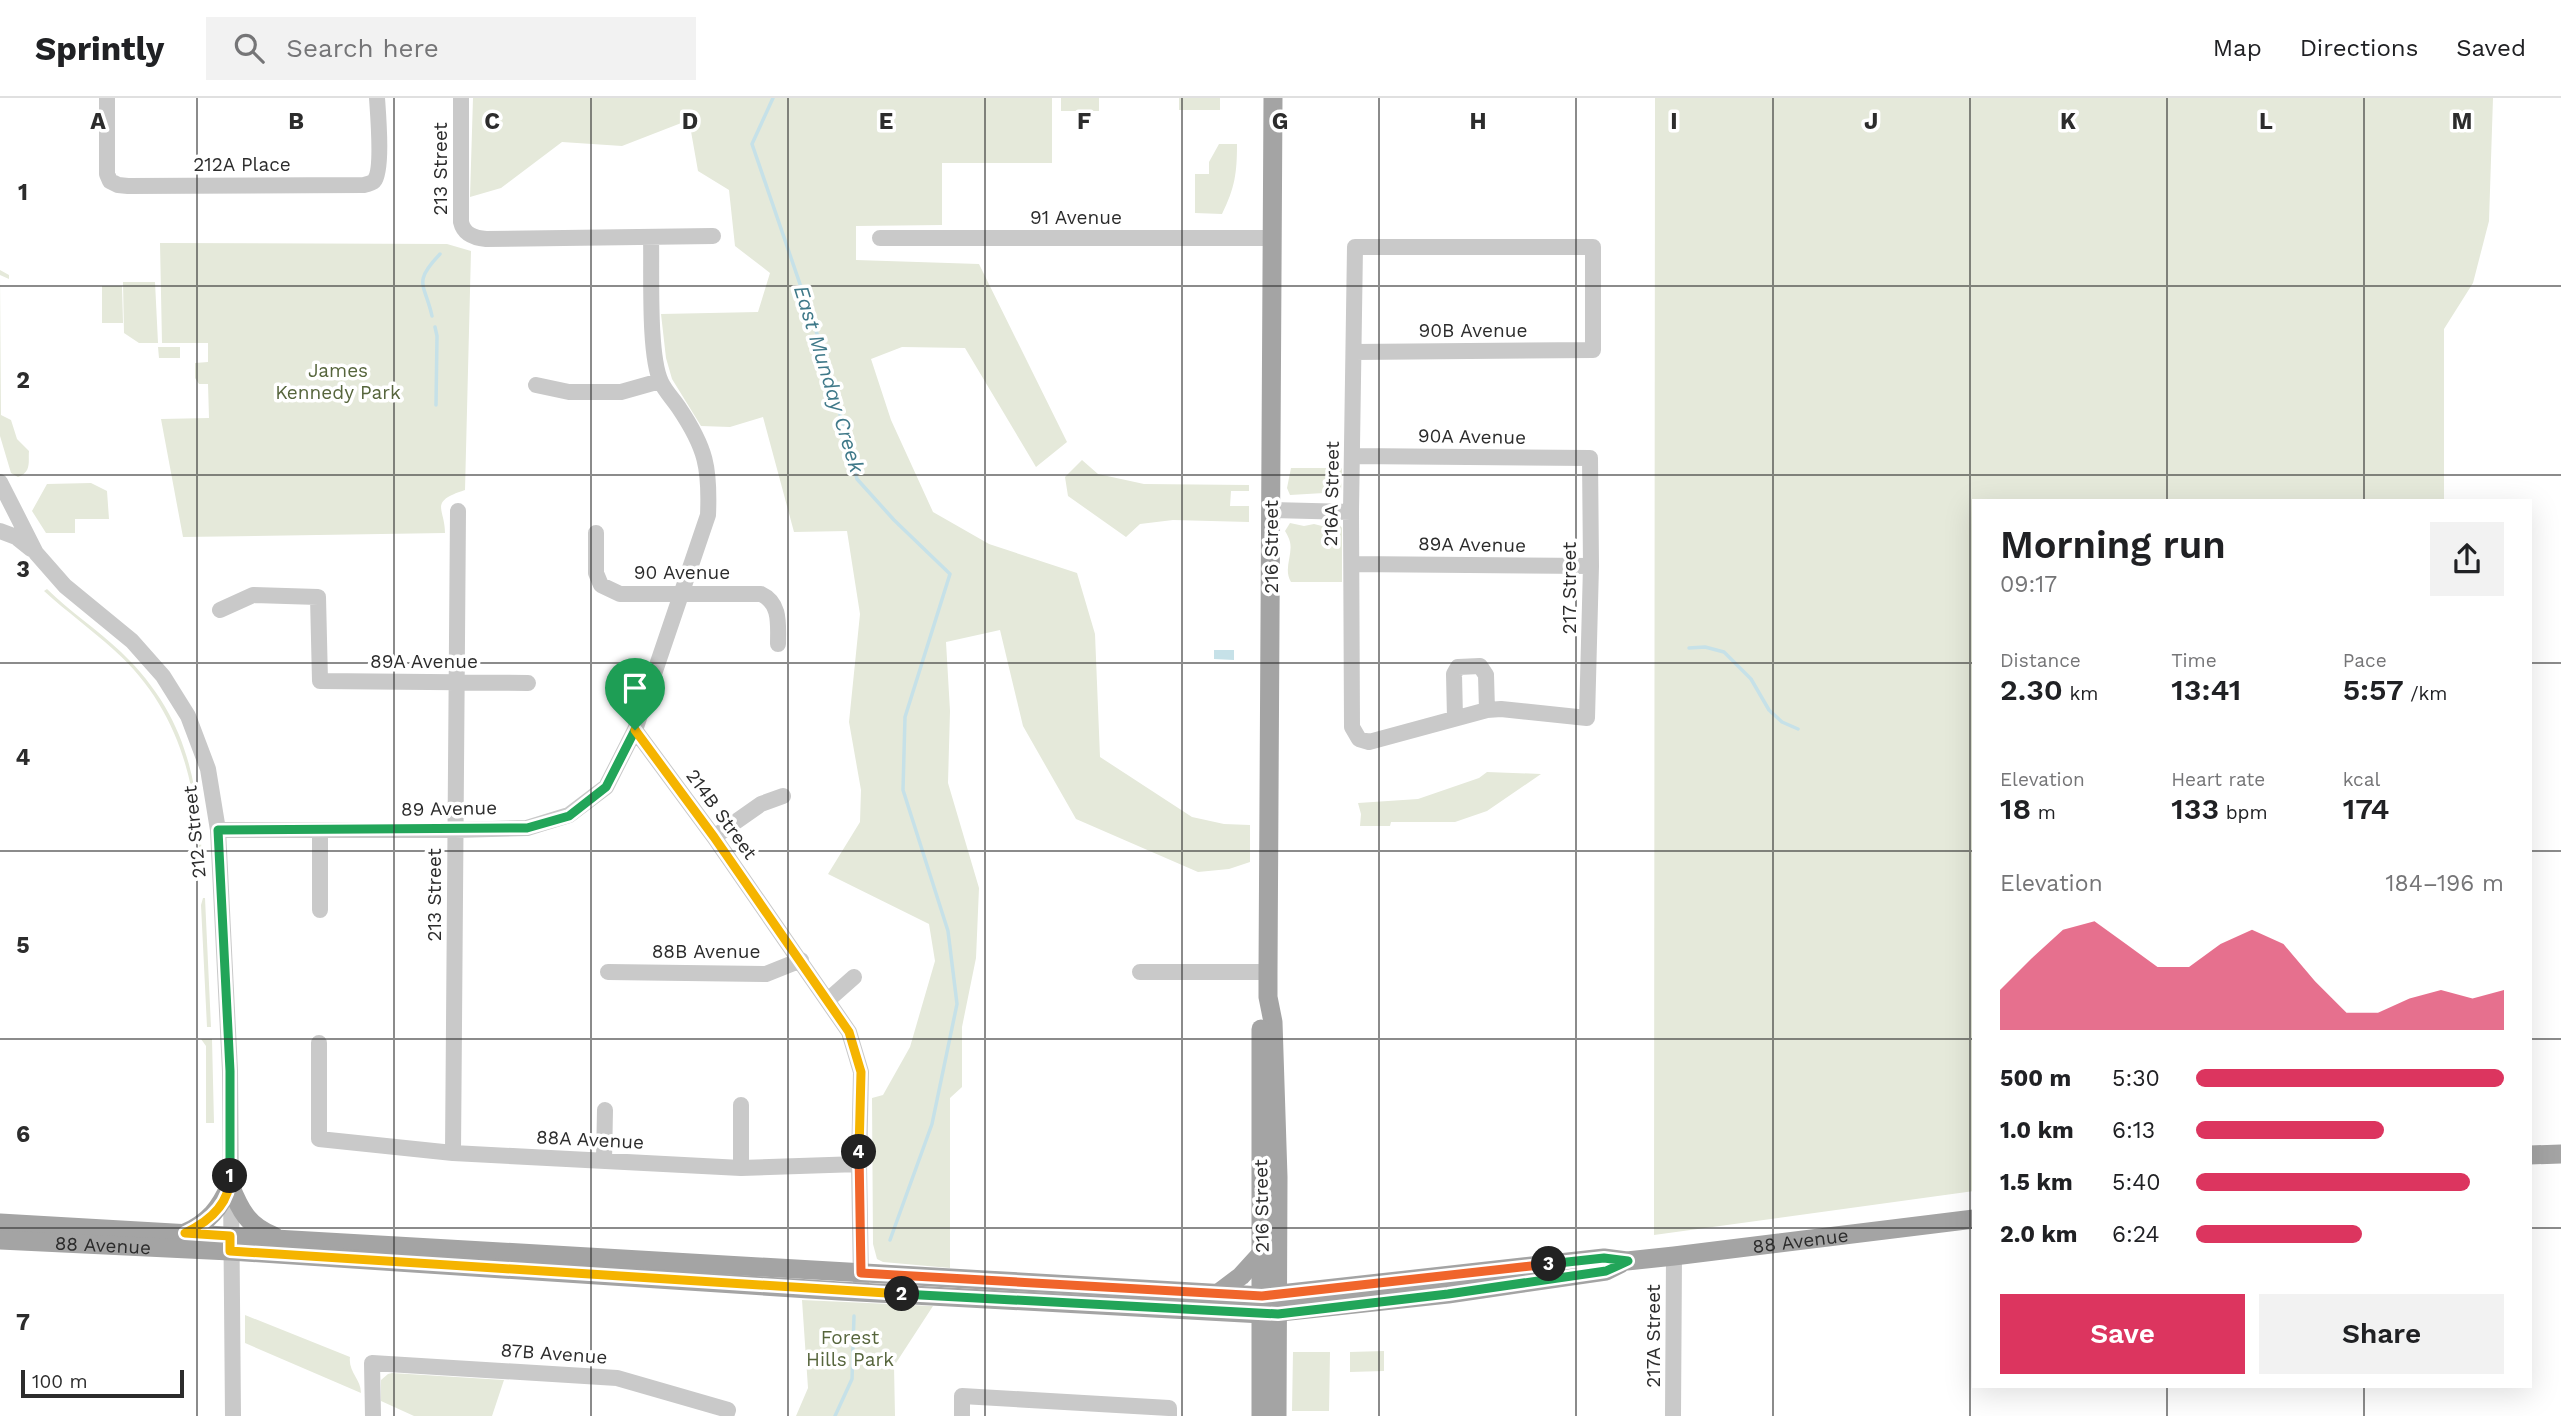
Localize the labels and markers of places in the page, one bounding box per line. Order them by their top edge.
pin [605,658,665,730]
pin: 4 [842,1134,876,1170]
pin: 1 [212,1158,247,1194]
pin: 3 [1532,1246,1566,1282]
pin: 2 [884,1276,920,1312]

